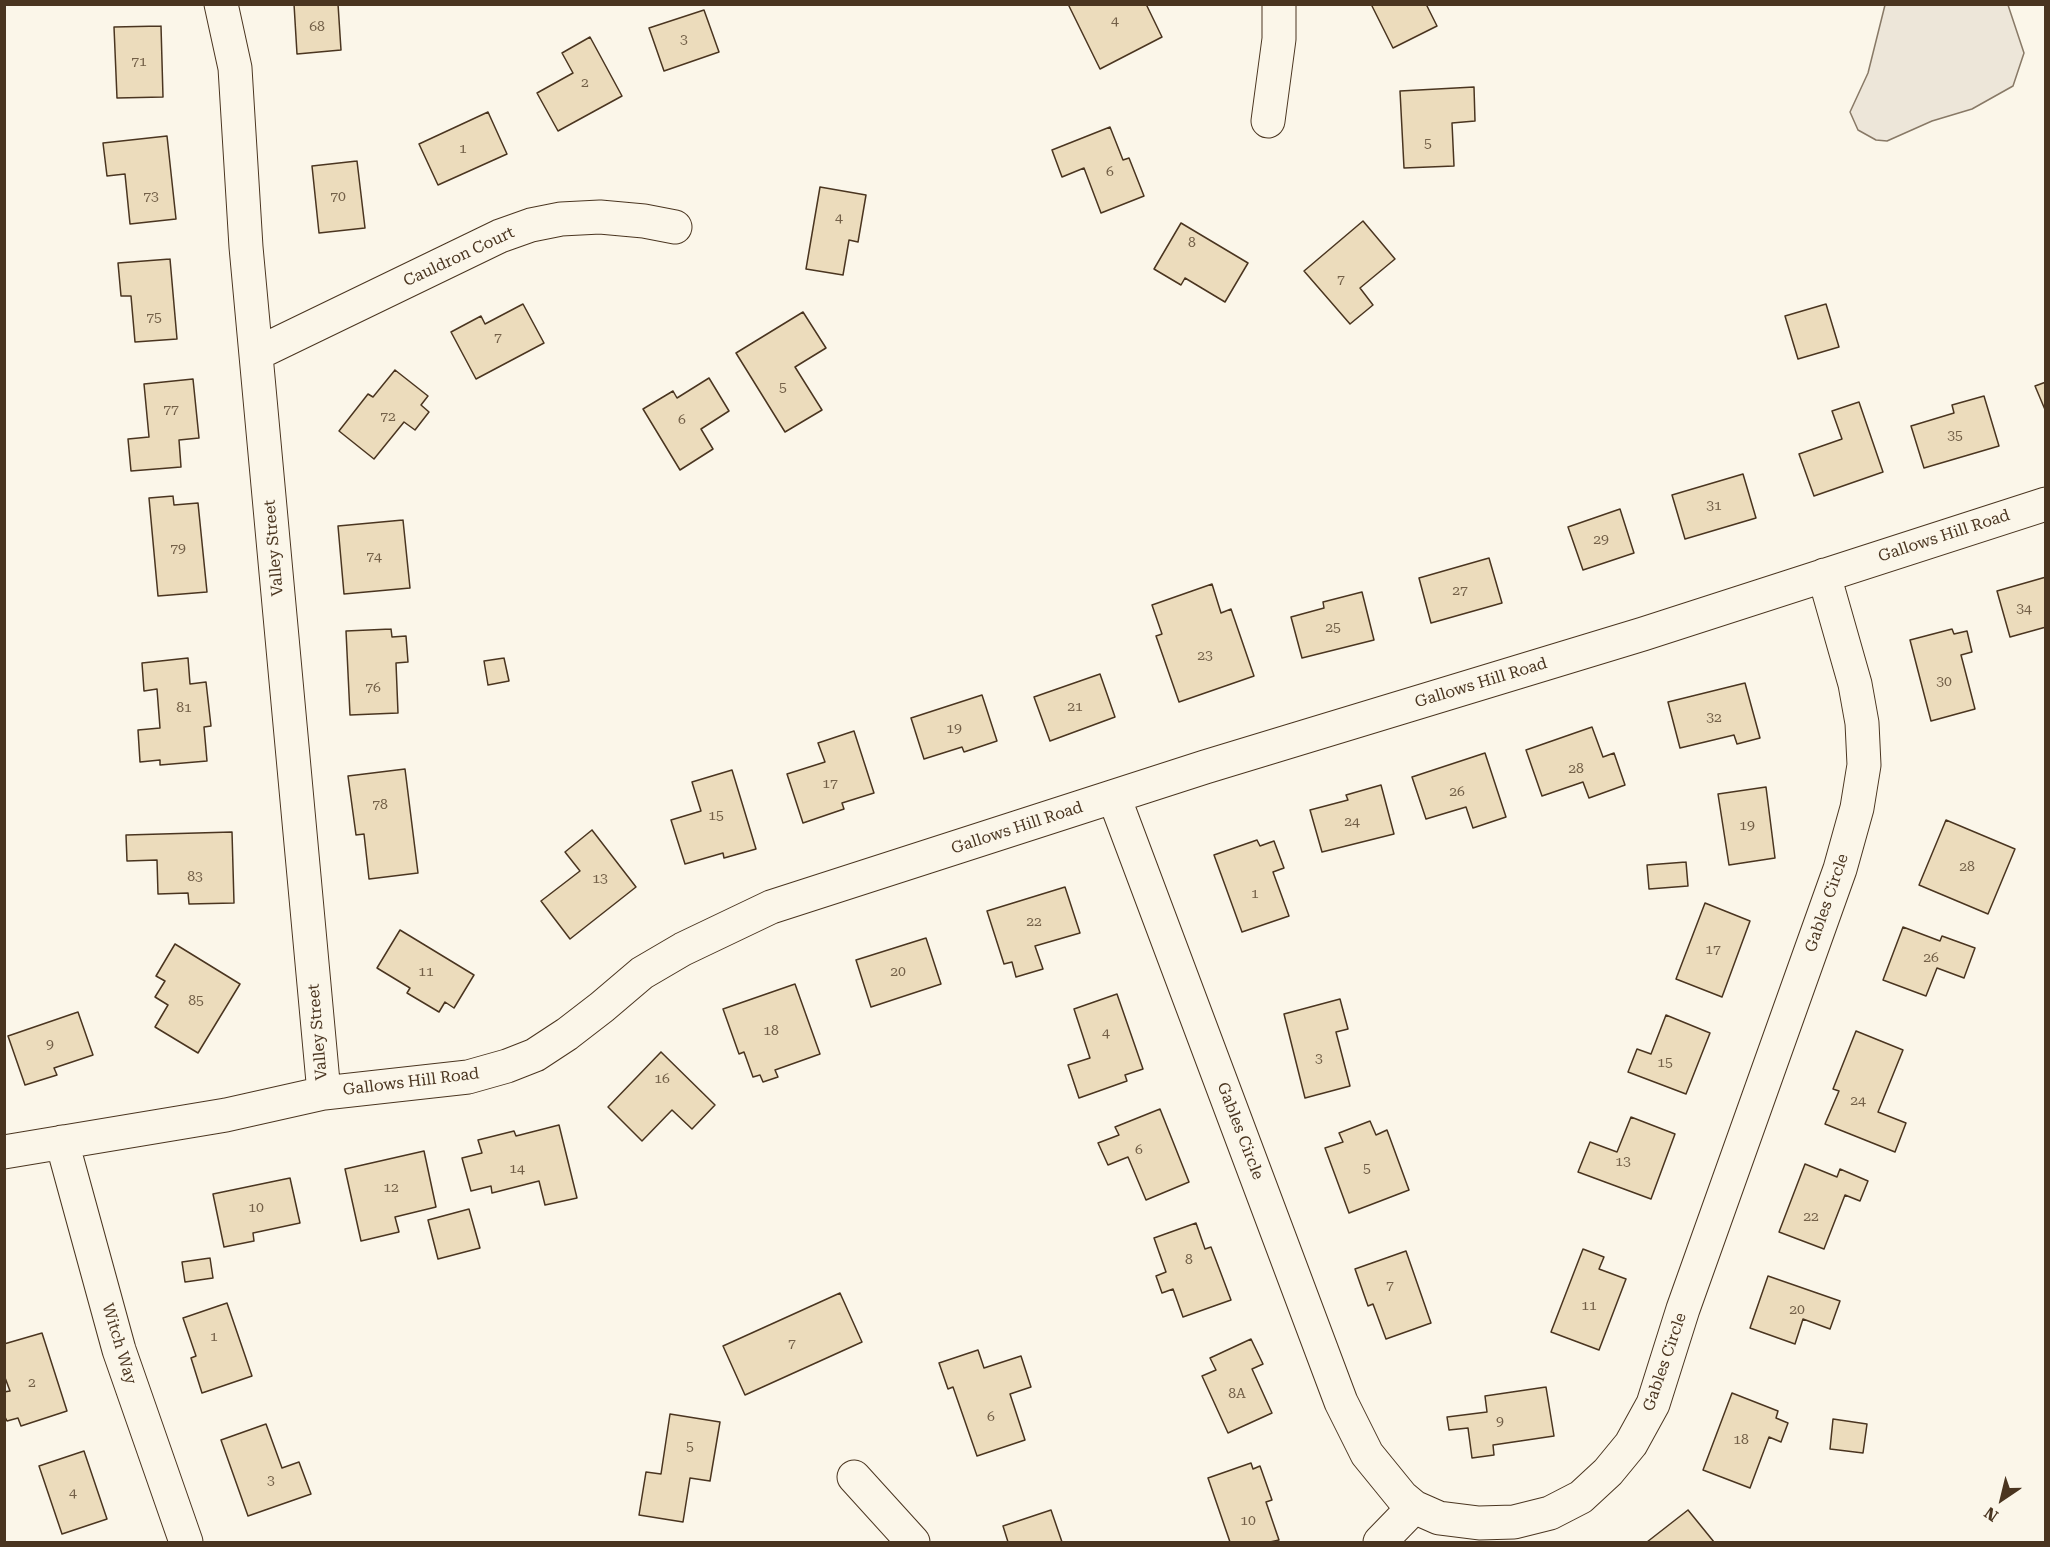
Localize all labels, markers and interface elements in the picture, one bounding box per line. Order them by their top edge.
house number: 4 [1111,13,1119,29]
house number: 68 [309,19,325,35]
house number: 3 [680,32,688,48]
house number: 71 [131,54,147,70]
house number: 2 [581,75,589,91]
house number: 5 [1424,136,1432,152]
house number: 1 [459,141,467,157]
house number: 6 [1106,164,1114,180]
house number: 73 [143,189,159,205]
house number: 70 [330,189,346,205]
house number: 4 [835,210,843,226]
street label: Cauldron Court [401,223,517,291]
house number: 8 [1188,235,1196,251]
house number: 7 [1337,272,1345,288]
house number: 75 [146,310,162,326]
house number: 7 [494,330,502,346]
house number: 5 [779,380,787,396]
house number: 77 [163,402,179,418]
house number: 72 [380,409,396,425]
house number: 6 [678,412,686,428]
house number: 35 [1947,428,1963,444]
house number: 31 [1706,498,1722,514]
street label: Valley Street [260,499,288,597]
street label: Gallows Hill Road [1876,506,2012,566]
house number: 29 [1593,532,1609,548]
house number: 79 [170,541,186,557]
house number: 74 [366,549,382,565]
house number: 27 [1452,583,1468,599]
house number: 34 [2016,601,2032,617]
house number: 25 [1325,620,1341,636]
house number: 23 [1197,648,1213,664]
street label: Gallows Hill Road [1413,654,1549,712]
house number: 30 [1936,674,1952,690]
house number: 76 [365,680,381,696]
house number: 21 [1067,699,1083,715]
house number: 81 [176,700,192,716]
house number: 32 [1706,710,1722,726]
house number: 19 [946,721,962,737]
house number: 28 [1568,761,1584,777]
house number: 17 [822,776,838,792]
house number: 26 [1449,784,1465,800]
house number: 78 [372,797,388,813]
street label: Gallows Hill Road [949,798,1085,858]
house number: 15 [708,808,724,824]
house number: 24 [1344,814,1360,830]
house number: 19 [1739,818,1755,834]
street label: Gables Circle [1801,851,1853,955]
house number: 28 [1959,859,1975,875]
house number: 83 [187,869,203,885]
house number: 13 [592,871,608,887]
house number: 1 [1251,886,1259,902]
house number: 22 [1026,914,1042,930]
house number: 17 [1705,942,1721,958]
house number: 26 [1923,950,1939,966]
house number: 11 [418,964,434,980]
house number: 20 [890,964,906,980]
street label: Valley Street [304,983,332,1081]
house number: 85 [188,993,204,1009]
house number: 18 [763,1023,779,1039]
house number: 4 [1102,1025,1110,1041]
house number: 9 [46,1037,54,1053]
house number: 3 [1315,1051,1323,1067]
house number: 15 [1657,1055,1673,1071]
street label: Gallows Hill Road [342,1064,480,1100]
house number: 16 [654,1071,670,1087]
street label: Gables Circle [1213,1080,1267,1182]
house number: 24 [1850,1093,1866,1109]
house number: 6 [1135,1142,1143,1158]
house number: 13 [1615,1154,1631,1170]
house number: 14 [509,1161,525,1177]
house number: 5 [1363,1161,1371,1177]
house number: 12 [383,1180,399,1196]
house number: 10 [248,1200,264,1216]
house number: 22 [1803,1209,1819,1225]
house number: 8 [1185,1252,1193,1268]
house number: 7 [1386,1278,1394,1294]
house number: 11 [1581,1298,1597,1314]
street label: Witch Way [98,1301,140,1387]
house number: 20 [1789,1302,1805,1318]
street label: Gables Circle [1639,1310,1691,1414]
house number: 1 [210,1329,218,1345]
house number: 7 [788,1336,796,1352]
house number: 2 [28,1375,36,1391]
house number: 8A [1228,1386,1246,1402]
house number: 6 [987,1409,995,1425]
house number: 9 [1496,1414,1504,1430]
house number: 18 [1733,1432,1749,1448]
house number: 5 [686,1439,694,1455]
north arrow [1972,1469,2032,1529]
house number: 3 [267,1473,275,1489]
house number: 4 [69,1485,77,1501]
text: N [1981,1503,2002,1525]
house number: 10 [1240,1513,1256,1529]

